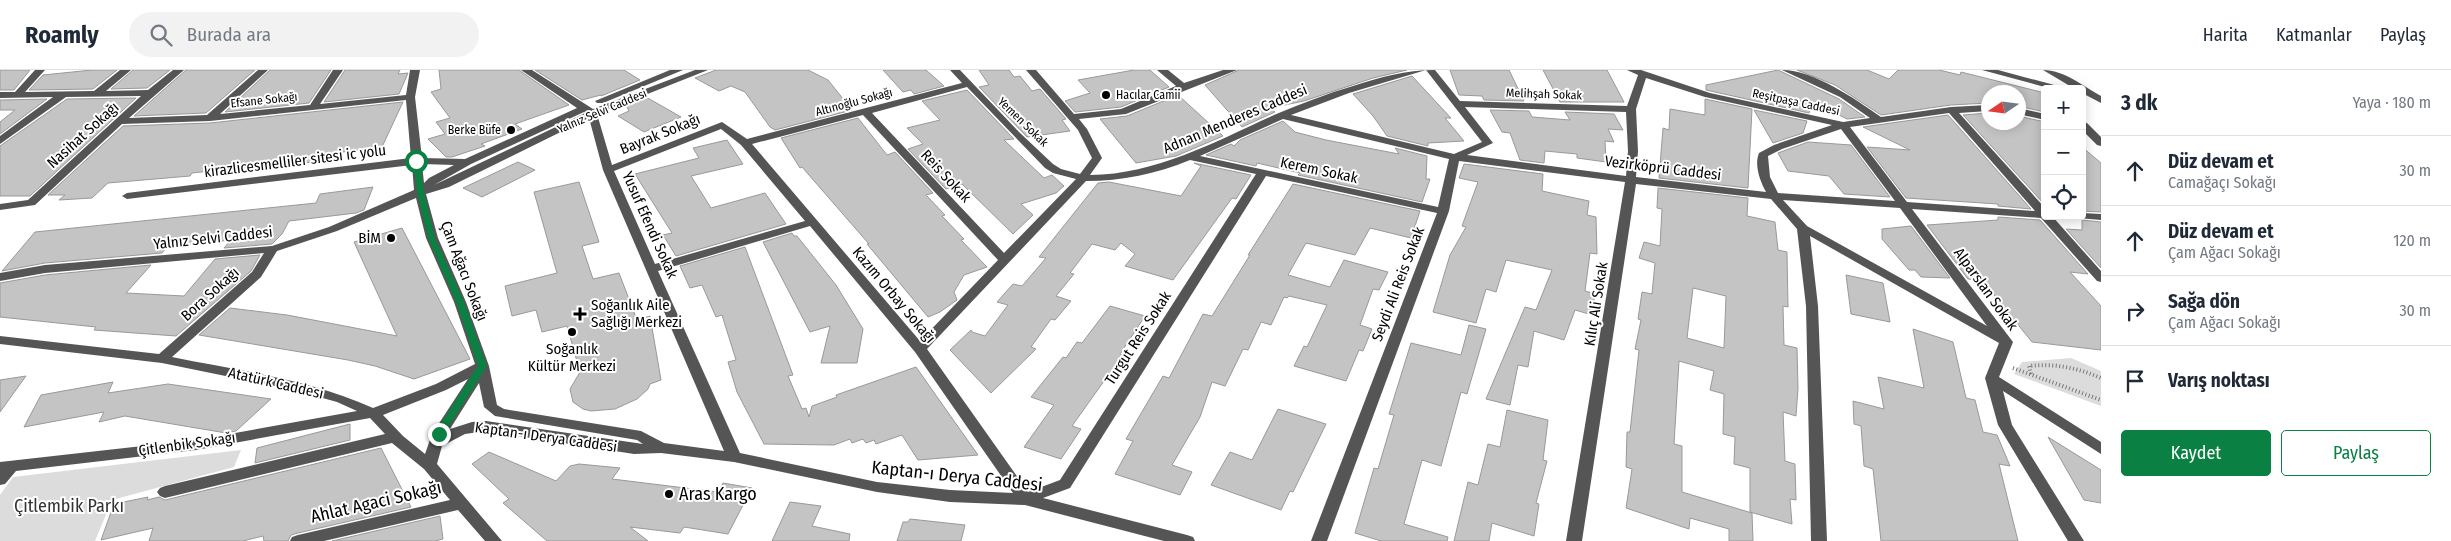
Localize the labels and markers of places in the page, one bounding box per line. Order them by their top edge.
place label: Hacılar Camii [1116,88,1180,102]
marker: Hacılar Camii [1100,89,1112,101]
place label: Berke Büfe [448,123,501,137]
marker: Berke Büfe [505,124,517,136]
place label: BİM [358,229,381,247]
marker: BİM [385,232,397,244]
place label: Soğanlık Aile Sağlığı Merkezi [591,296,682,331]
marker: Soğanlık Aile Sağlığı Merkezi [573,307,587,321]
marker: Soğanlık Kültür Merkezi [566,326,578,338]
place label: Soğanlık Kültür Merkezi [528,340,616,375]
place label: Aras Kargo [679,483,757,505]
marker: Aras Kargo [663,488,675,500]

